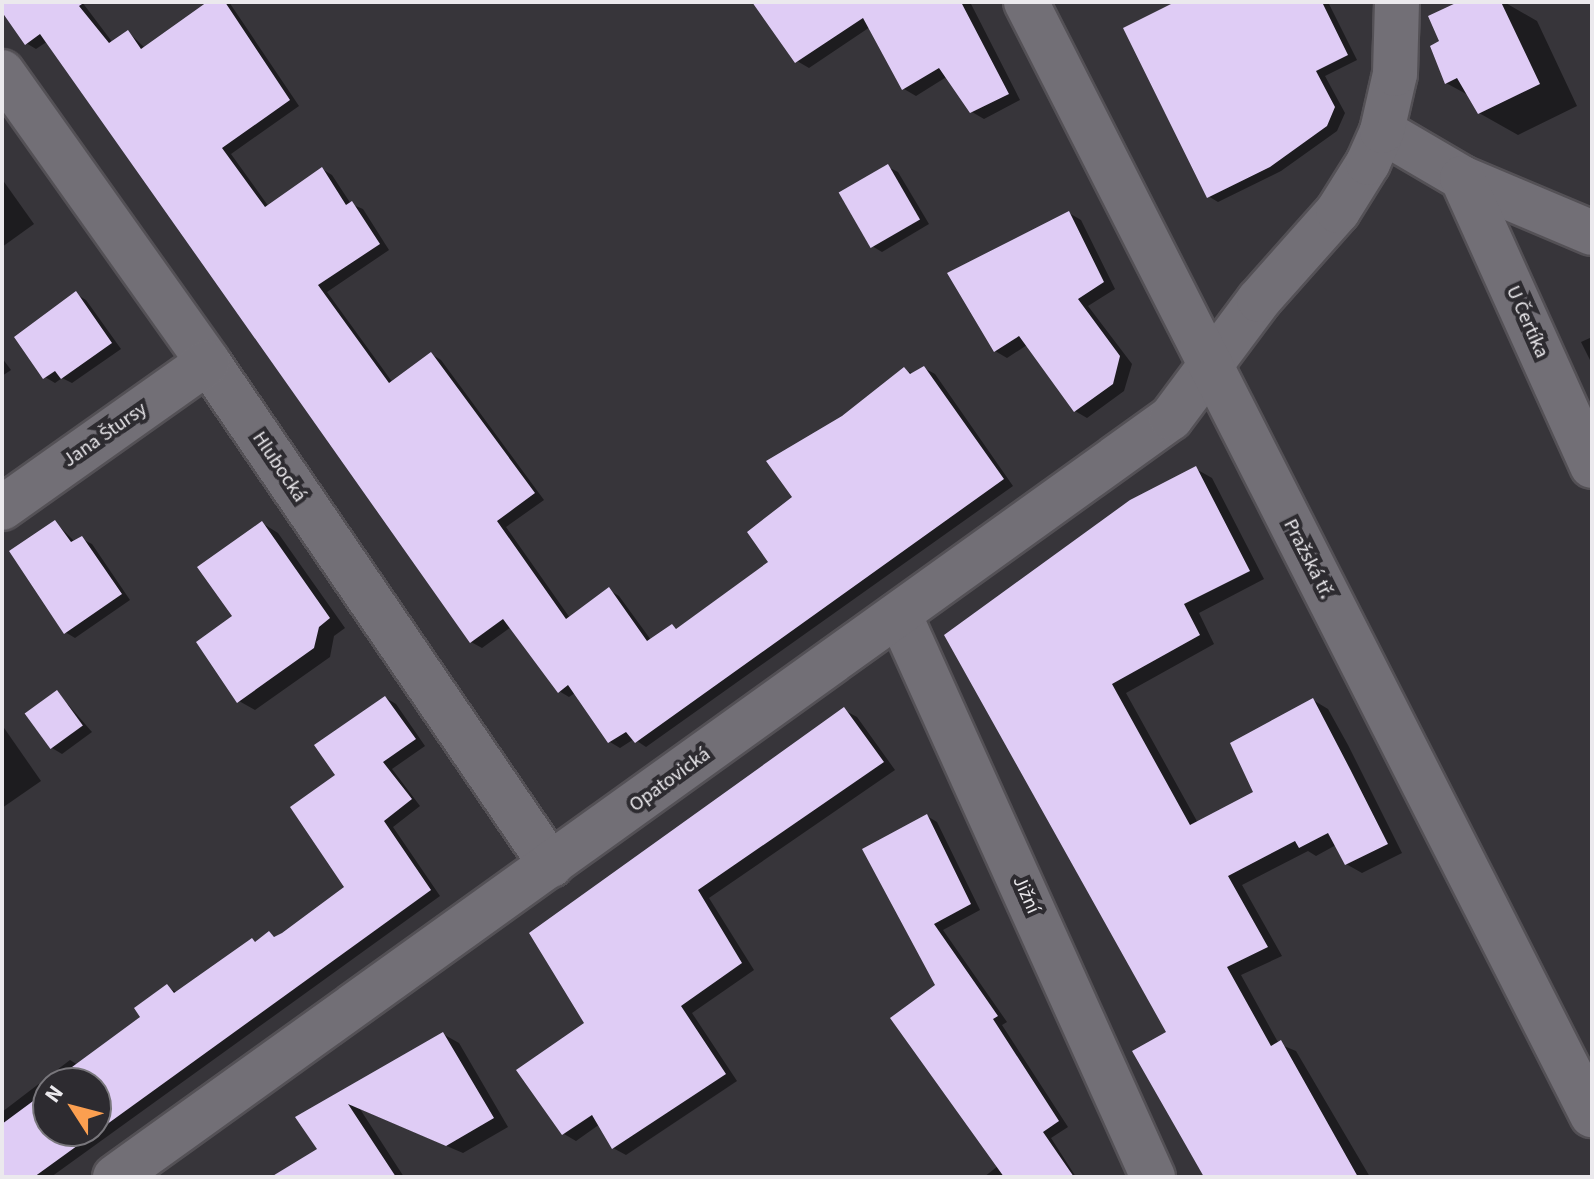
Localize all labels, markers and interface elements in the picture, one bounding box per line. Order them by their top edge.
street label: U Čertíka [1500,282,1554,362]
street label: Jana Štursy [58,397,152,473]
street label: Hlubocká [247,427,311,507]
street label: Pražská tř. [1278,515,1338,603]
street label: Opatovická [625,743,715,817]
street label: Jižní [1007,872,1045,918]
north arrow [32,1067,112,1147]
text: N [37,1079,71,1109]

